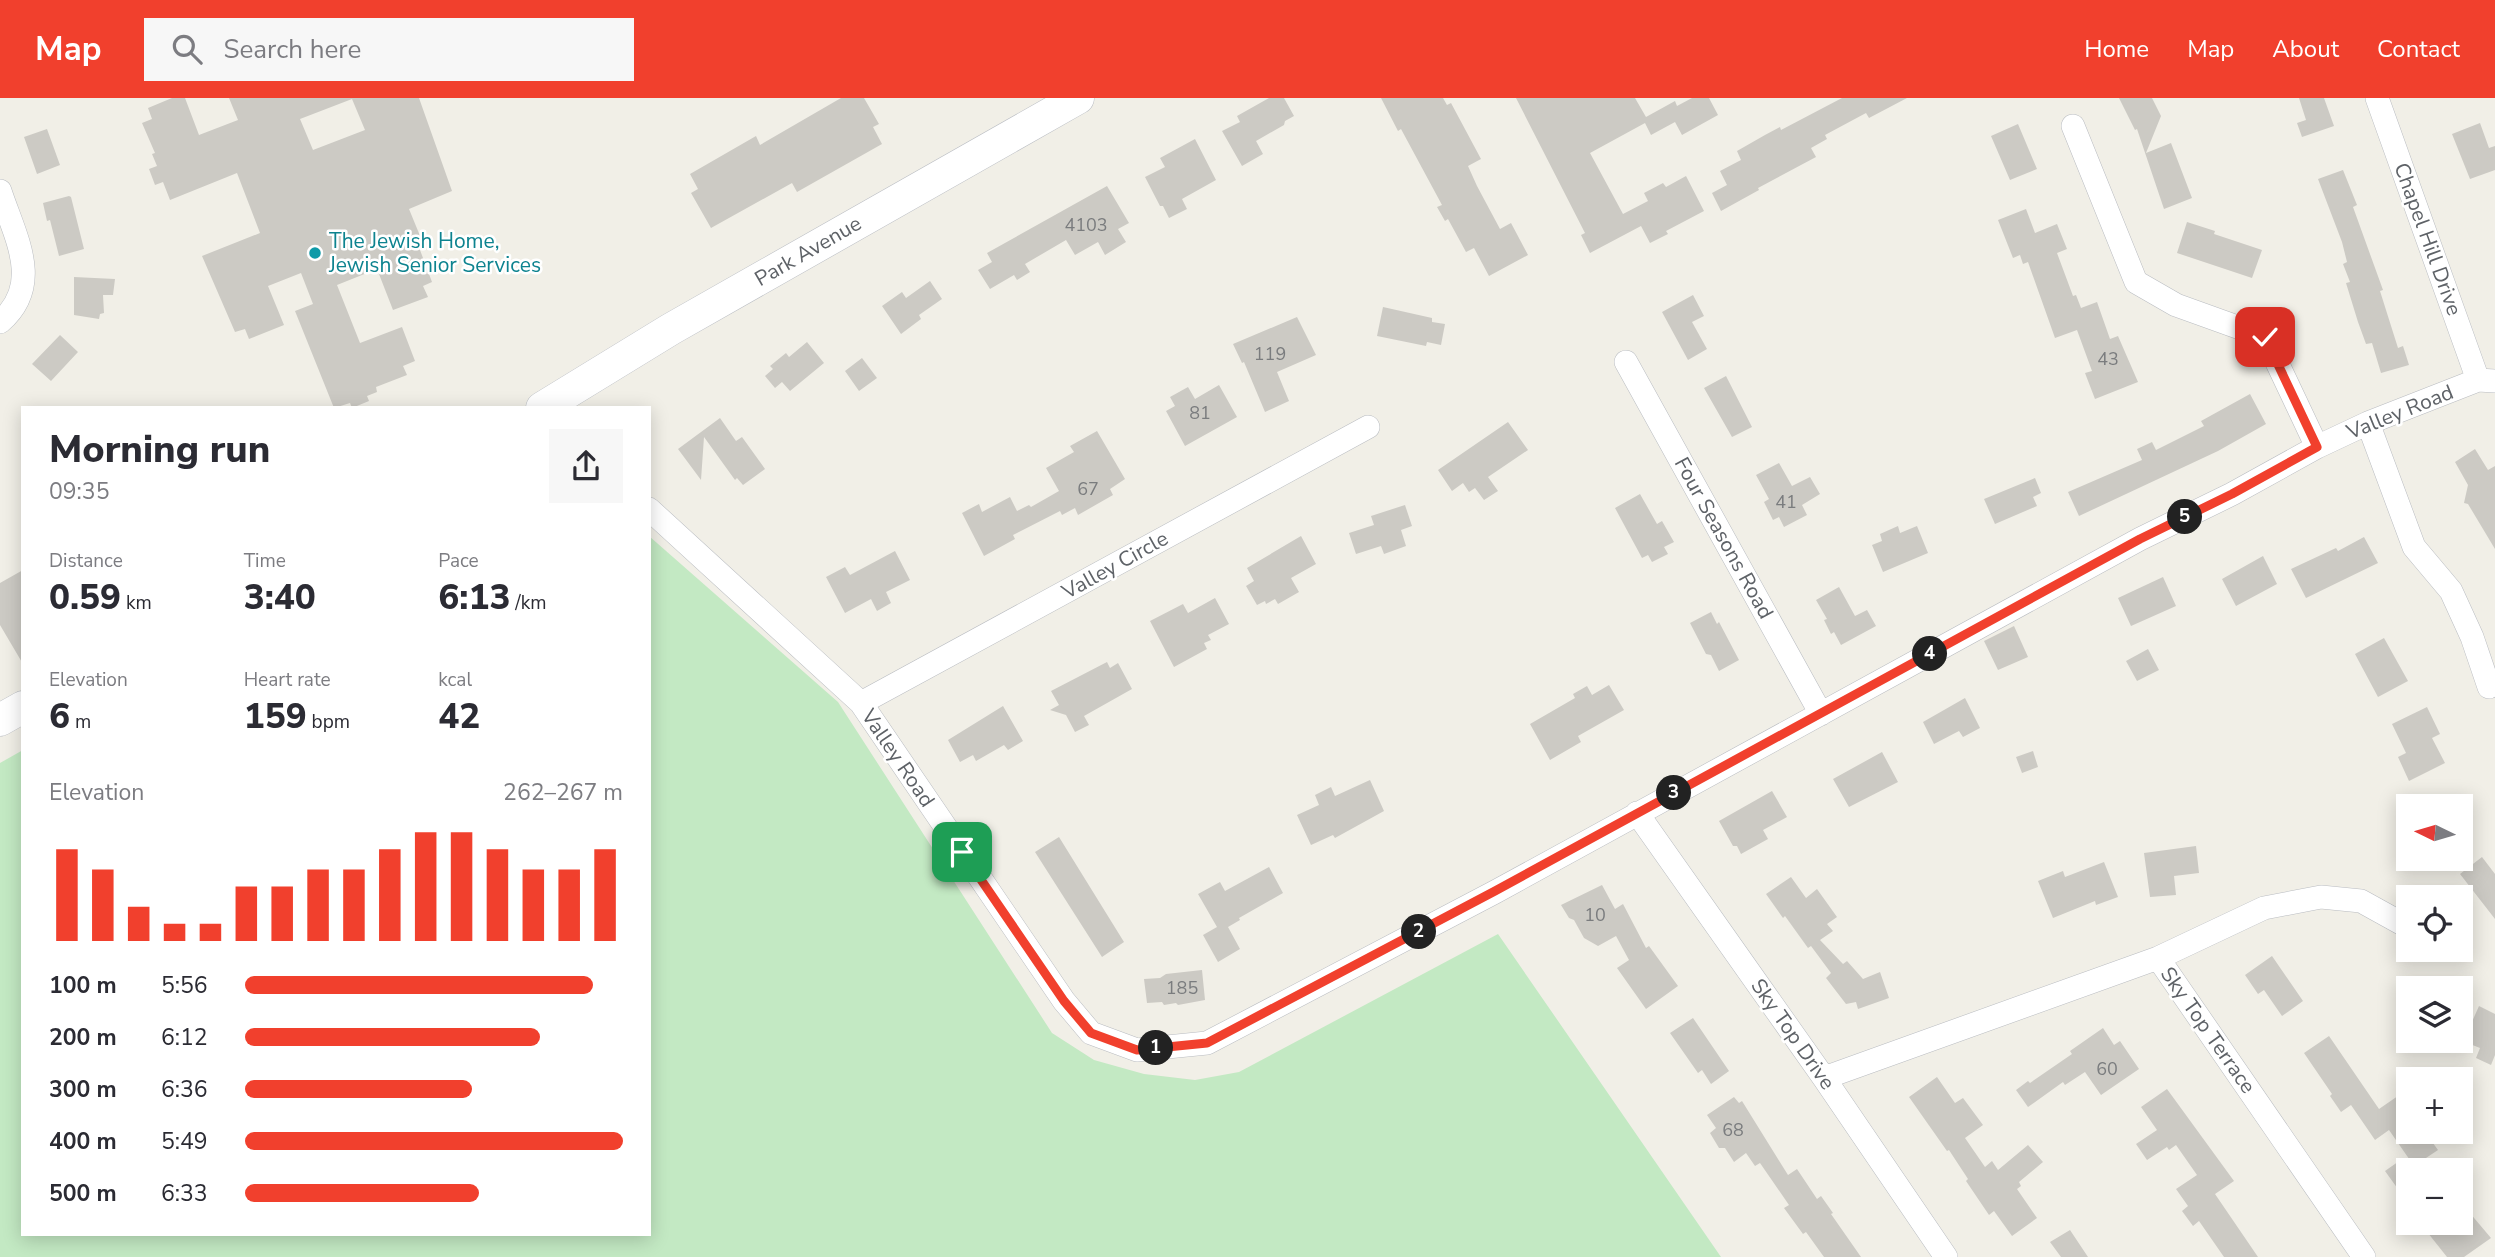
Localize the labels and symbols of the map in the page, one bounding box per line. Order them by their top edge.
street label: Chapel Hill Drive [2387,159,2469,319]
street label: Park Avenue [750,209,866,293]
house number: 4103 [1064,213,1108,237]
place label: The Jewish Home, Jewish Senior Services [328,227,541,279]
marker: The Jewish Home, Jewish Senior Services [307,245,323,261]
pin [2235,307,2295,367]
house number: 119 [1254,342,1286,366]
house number: 43 [2097,347,2119,371]
street label: Valley Road [2342,378,2458,446]
house number: 81 [1189,401,1211,425]
street label: Four Seasons Road [1668,452,1780,624]
house number: 67 [1077,477,1099,501]
house number: 41 [1775,490,1797,514]
pin: 5 [2168,500,2202,534]
street label: Valley Circle [1056,524,1173,606]
pin: 4 [1912,636,1948,672]
street label: Valley Road [854,703,941,813]
pin: 3 [1656,776,1692,810]
north arrow [2396,794,2473,872]
pin [932,822,992,882]
house number: 10 [1584,903,1606,927]
pin: 2 [1402,914,1436,950]
street label: Sky Top Terrace [2154,961,2262,1099]
street label: Sky Top Drive [1744,973,1842,1095]
house number: 185 [1166,976,1198,1000]
pin: 1 [1138,1030,1174,1066]
house number: 60 [2096,1057,2118,1081]
house number: 68 [1722,1118,1744,1142]

